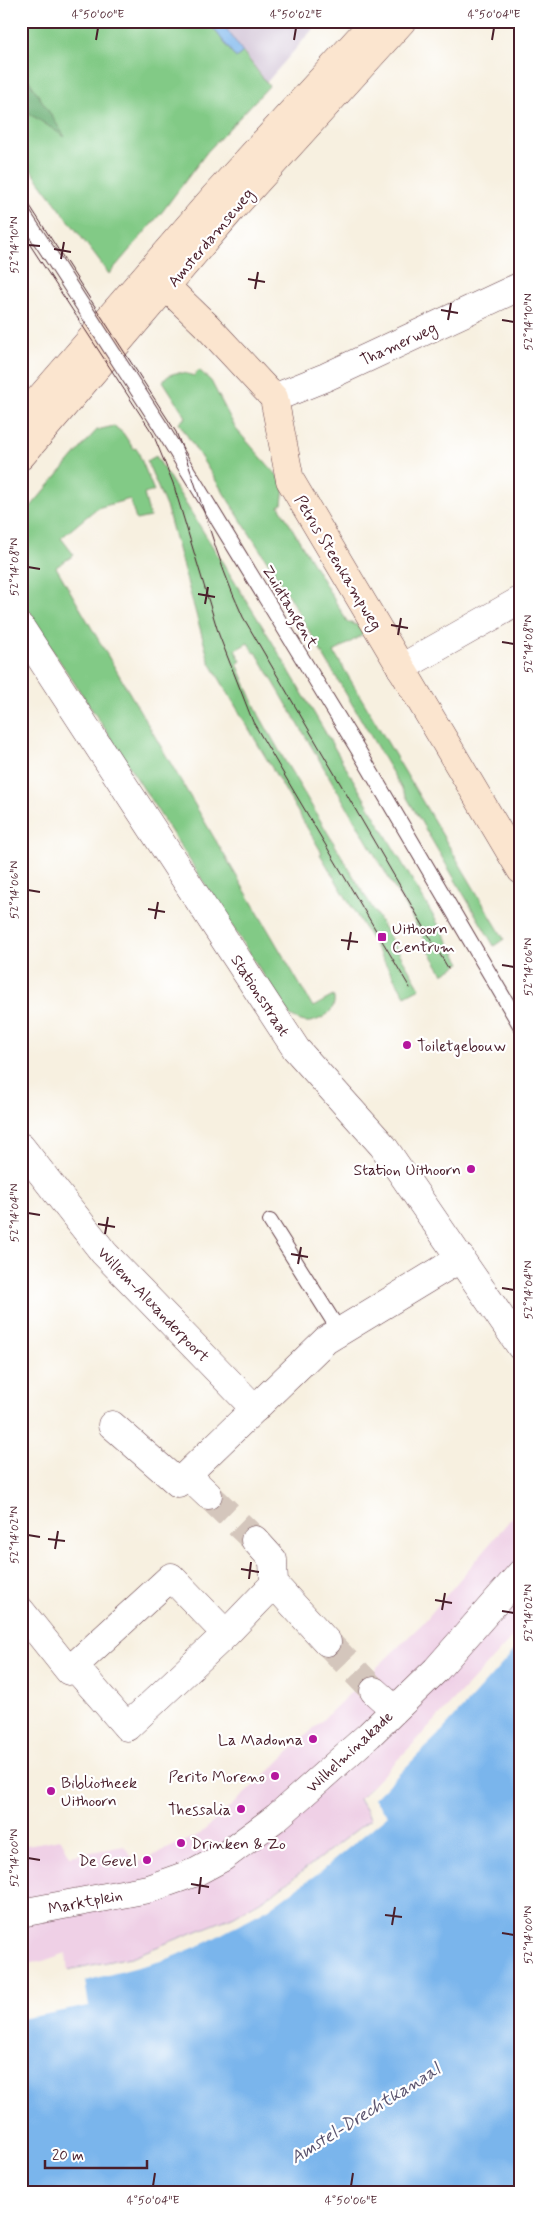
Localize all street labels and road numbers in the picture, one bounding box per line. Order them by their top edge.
street label: Amsterdamseweg [164,184,259,292]
street label: Thamerweg [357,317,441,372]
street label: Petrus Steenkampweg [288,491,386,635]
street label: Zuidtangent [256,561,323,653]
street label: Stationsstraat [225,951,294,1041]
street label: Willem-Alexanderpoort [92,1243,214,1367]
street label: Wilhelminakade [302,1706,398,1798]
street label: Marktplein [46,1885,124,1920]

